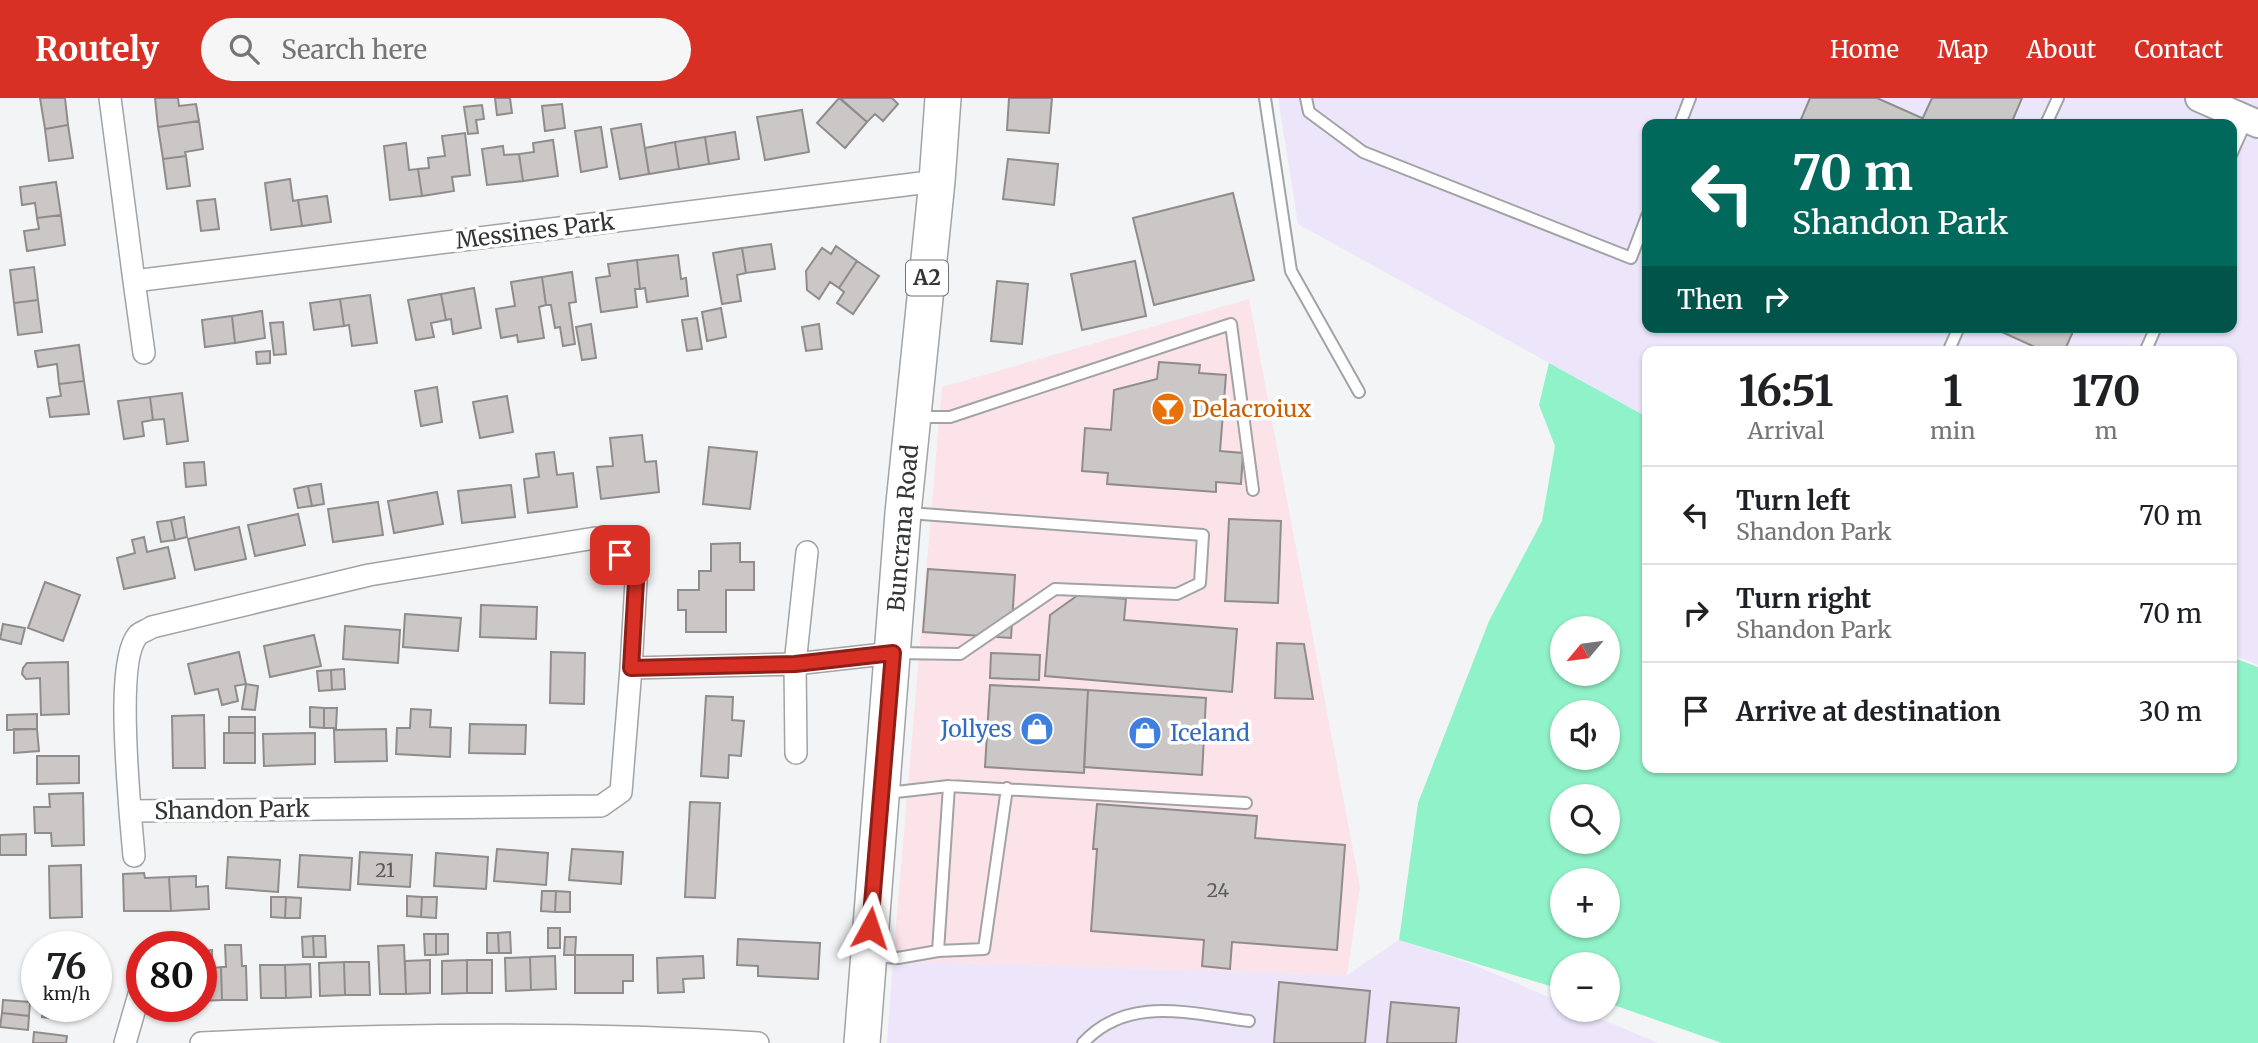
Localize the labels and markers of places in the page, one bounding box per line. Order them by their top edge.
bar icon: Delacroiux [1149,390,1187,428]
place label: Delacroiux [1192,394,1311,423]
pin [590,525,650,585]
shop icon: Jollyes [1018,710,1056,748]
place label: Jollyes [939,714,1012,743]
shop icon: Iceland [1126,714,1164,752]
place label: Iceland [1170,718,1250,747]

